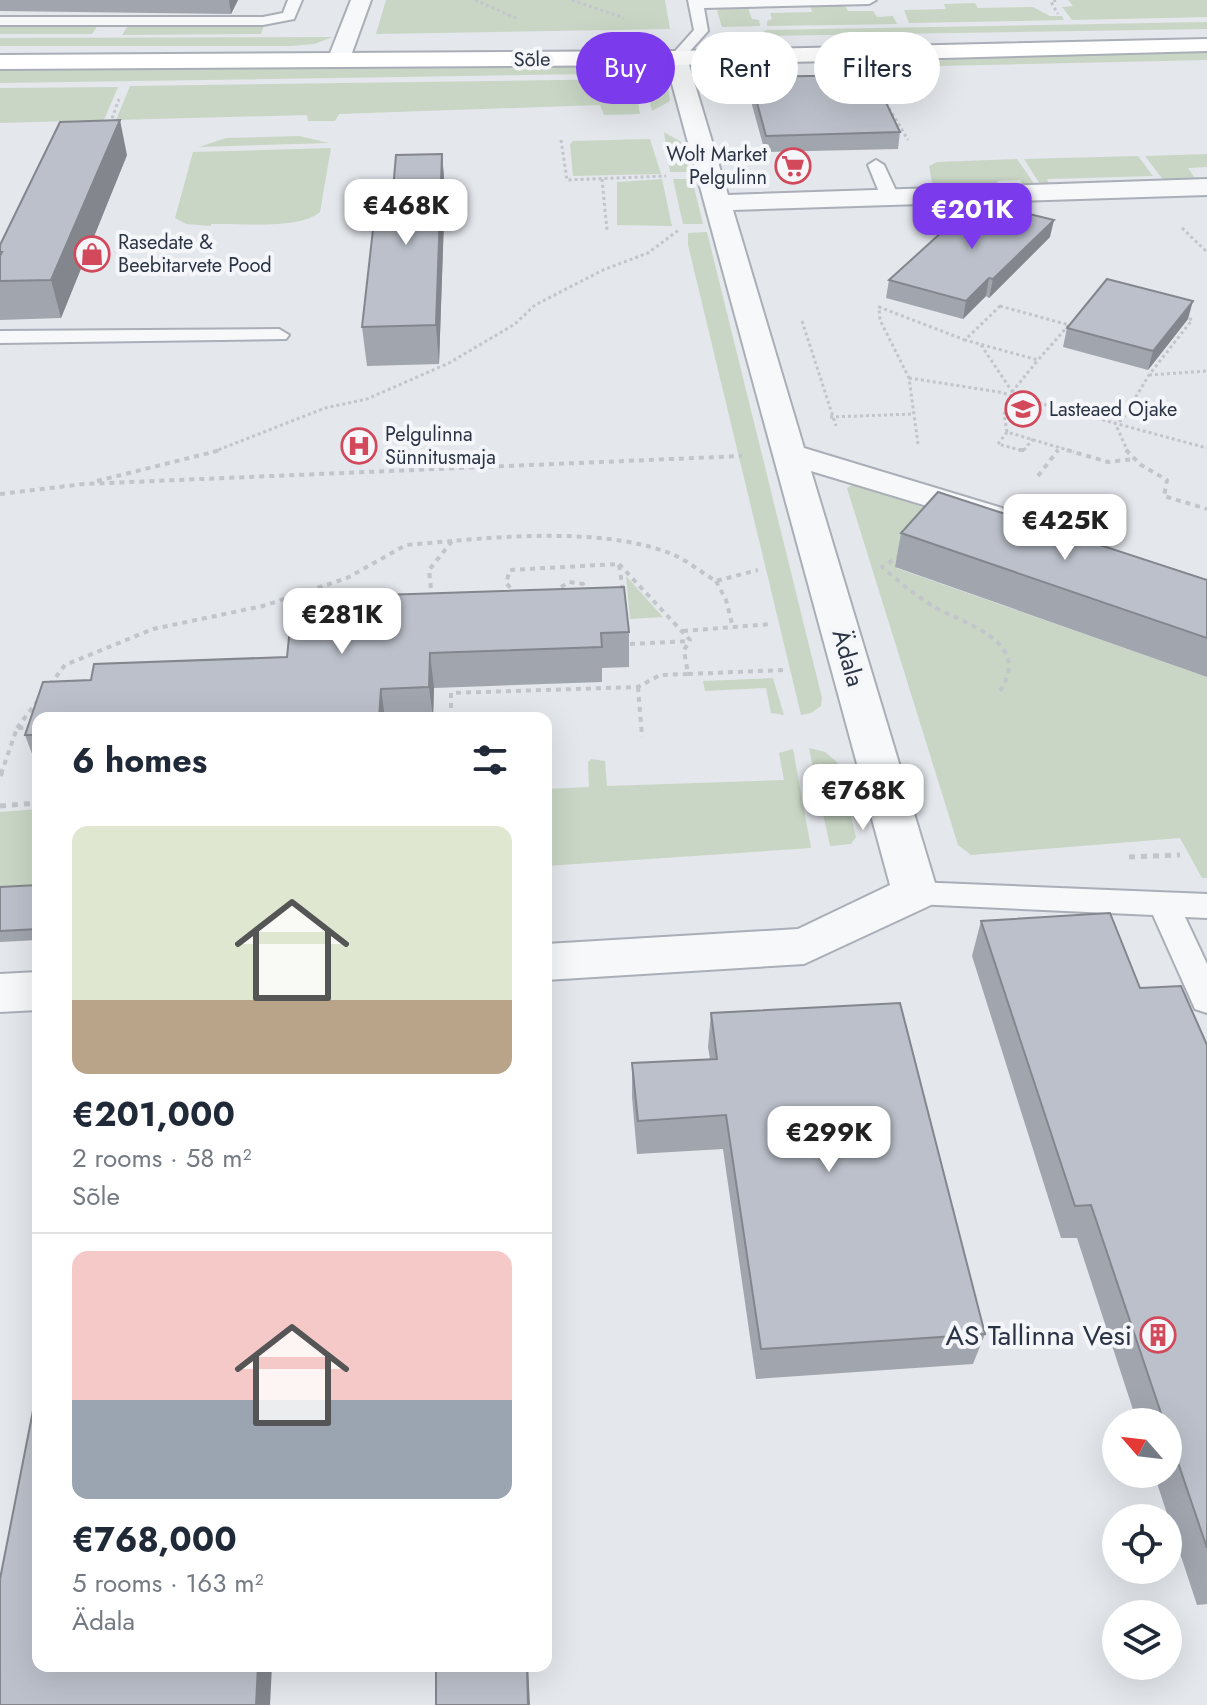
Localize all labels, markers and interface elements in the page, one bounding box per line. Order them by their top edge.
chip: Buy [576,32,675,104]
chip: Rent [691,32,798,104]
chip: Filters [814,32,940,104]
street label: Sõle [513,45,551,74]
place label: Wolt Market Pelgulinn [666,140,767,192]
supermarket icon: Wolt Market Pelgulinn [774,147,812,185]
pin: €468K [350,179,462,247]
pin: €201K [916,183,1028,251]
text: €468K [362,186,450,224]
text: €201K [931,190,1013,228]
place label: Rasedate & Beebitarvete Pood [118,228,272,280]
shop icon: Rasedate & Beebitarvete Pood [73,235,111,273]
school or university icon: Lasteaed Ojake [1004,390,1042,428]
place label: Lasteaed Ojake [1049,395,1177,424]
place label: Pelgulinna Sünnitusmaja [385,420,496,472]
hospital icon: Pelgulinna Sünnitusmaja [340,427,378,465]
pin: €425K [1009,494,1121,562]
text: €425K [1021,501,1109,539]
pin: €281K [286,588,398,656]
text: €281K [301,595,383,633]
street label: Ädala [824,625,873,691]
text: 6 homes [72,736,207,785]
icon: filters [468,738,512,782]
pin: €768K [807,764,919,832]
text: €768K [821,771,905,809]
icon: home [220,878,364,1022]
text: €201,000 [72,1090,235,1139]
pin: €299K [773,1106,885,1174]
text: €299K [785,1113,873,1151]
text: 2 rooms · 58 m² [72,1139,252,1177]
text: Sõle [72,1177,120,1215]
icon: home [220,1303,364,1447]
place label: AS Tallinna Vesi [945,1315,1132,1356]
building icon: AS Tallinna Vesi [1139,1316,1177,1354]
north arrow [1102,1408,1182,1488]
map controls [1102,1408,1182,1680]
button: locate [1102,1504,1182,1584]
text: €768,000 [72,1515,237,1564]
text: 5 rooms · 163 m² [72,1564,264,1602]
button: layers [1102,1600,1182,1680]
text: Ädala [72,1602,135,1640]

